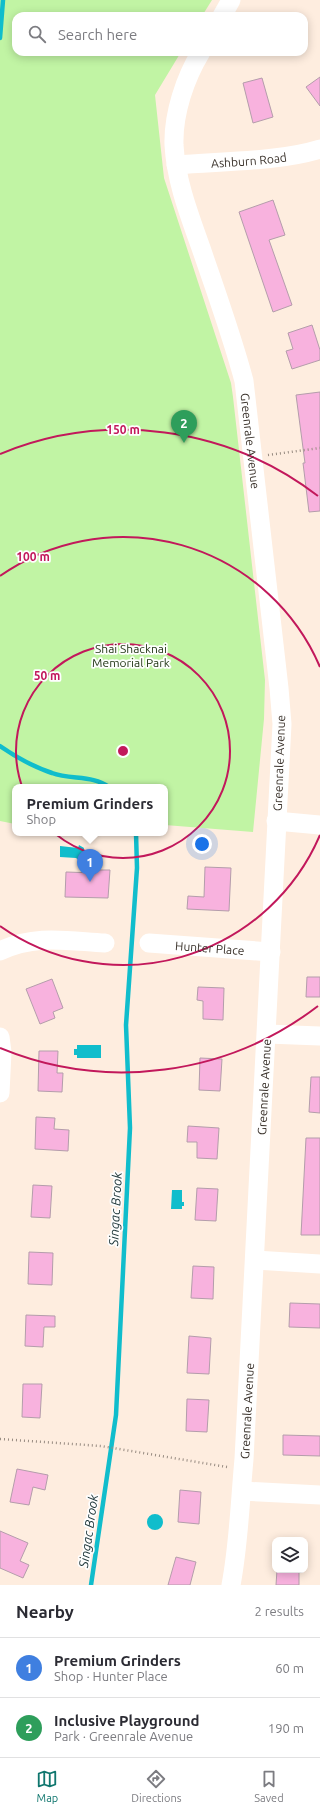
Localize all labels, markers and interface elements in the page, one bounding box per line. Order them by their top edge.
search box [12,12,308,56]
icon: search [26,23,48,45]
text: Search here [58,26,137,43]
street label: Ashburn Road [211,150,288,169]
street label: Greenrale Avenue [239,392,263,489]
pin: 2 [171,410,197,443]
text: 150 m [106,423,140,436]
text: 100 m [16,550,50,563]
park label: Shai Shacknai Memorial Park [92,642,170,669]
text: 50 m [34,669,60,682]
street label: Greenrale Avenue [271,715,287,811]
centre of rings [116,744,130,758]
popup [12,784,168,836]
text: Premium Grinders [27,795,153,812]
text: Shop [27,812,56,826]
your location [192,834,212,854]
pin: 1 [77,849,103,882]
street label: Hunter Place [175,938,245,957]
street label: Greenrale Avenue [255,1039,273,1135]
water label: Singac Brook [106,1171,124,1247]
street label: Greenrale Avenue [238,1363,256,1459]
water label: Singac Brook [76,1493,100,1570]
map controls [272,1537,308,1573]
button: layers [272,1537,308,1573]
text: Nearby [16,1602,74,1621]
text: 2 results [254,1604,304,1618]
text: Premium Grinders [54,1652,181,1669]
text: 1 [25,1661,33,1675]
text: 60 m [275,1661,304,1675]
text: Shop · Hunter Place [54,1669,168,1683]
text: Inclusive Playground [54,1712,200,1729]
text: 2 [25,1721,33,1735]
text: 190 m [268,1721,304,1735]
text: Park · Greenrale Avenue [54,1729,193,1743]
tab: Map [36,1768,58,1804]
tab: Directions [131,1768,182,1804]
tab: Saved [254,1768,284,1804]

